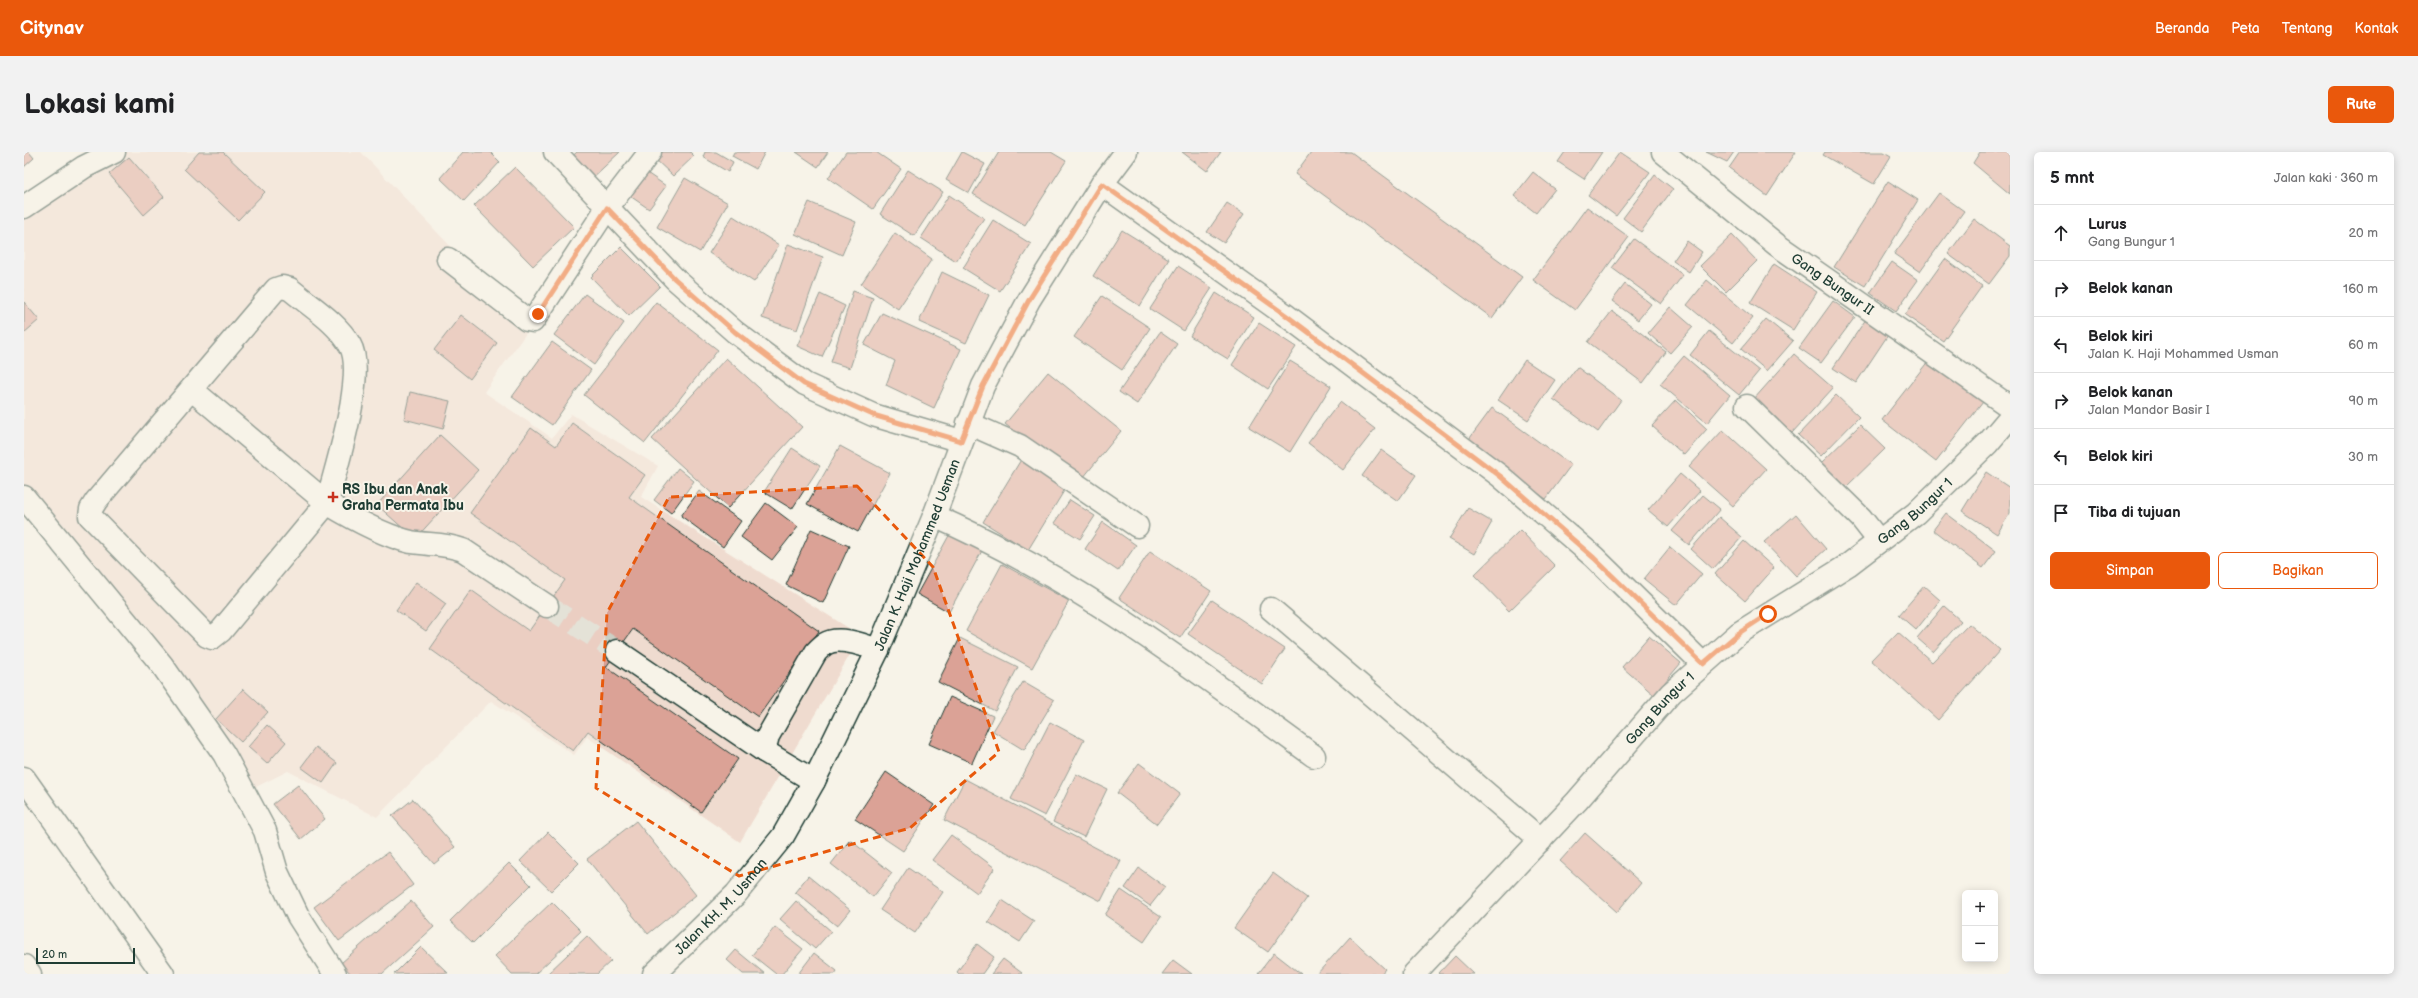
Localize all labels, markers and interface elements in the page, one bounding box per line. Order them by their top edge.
text: Citynav [20,17,84,40]
text: Beranda [2155,20,2209,37]
text: Peta [2231,20,2260,37]
text: Tentang [2282,20,2333,37]
text: Kontak [2355,20,2398,37]
button: Rute [2328,86,2394,123]
text: Lokasi kami [24,88,175,121]
text: 5 mnt [2050,168,2094,188]
text: Jalan kaki · 360 m [2274,170,2378,186]
text: Lurus [2088,215,2127,234]
icon: ahead [2050,222,2072,244]
text: 20 m [2348,225,2378,241]
text: Gang Bungur 1 [2088,234,2175,250]
street label: Gang Bungur II [1788,249,1877,318]
icon: right [2050,278,2072,300]
text: Belok kanan [2088,279,2173,298]
text: 160 m [2343,281,2378,297]
route end [529,305,547,323]
text: Belok kiri [2088,327,2153,346]
icon: left [2050,334,2072,356]
text: 60 m [2348,337,2378,353]
text: Jalan K. Haji Mohammed Usman [2088,346,2279,362]
text: Belok kanan [2088,383,2173,402]
icon: right [2050,390,2072,412]
text: 90 m [2349,393,2378,409]
text: Jalan Mandor Basir I [2088,402,2210,418]
icon: left [2050,446,2072,468]
text: Belok kiri [2088,447,2153,466]
text: 30 m [2348,449,2378,465]
street label: Jalan K. Haji Mohammed Usman [870,456,963,653]
street label: Gang Bungur 1 [1874,474,1956,548]
place label: RS Ibu dan Anak Graha Permata Ibu [342,481,464,514]
marker: RS Ibu dan Anak Graha Permata Ibu [327,491,339,503]
icon: arrive [2050,502,2072,524]
text: Tiba di tujuan [2088,503,2181,522]
button: Simpan [2050,552,2210,589]
button: Bagikan [2218,552,2378,589]
route start [1759,605,1777,623]
street label: Gang Bungur 1 [1621,668,1698,748]
street label: Jalan KH. M. Usman [671,855,770,958]
map controls [1962,890,1998,962]
button: + [1962,890,1998,926]
button: − [1962,926,1998,962]
scale bar [36,946,135,965]
text: 20 m [42,948,67,961]

